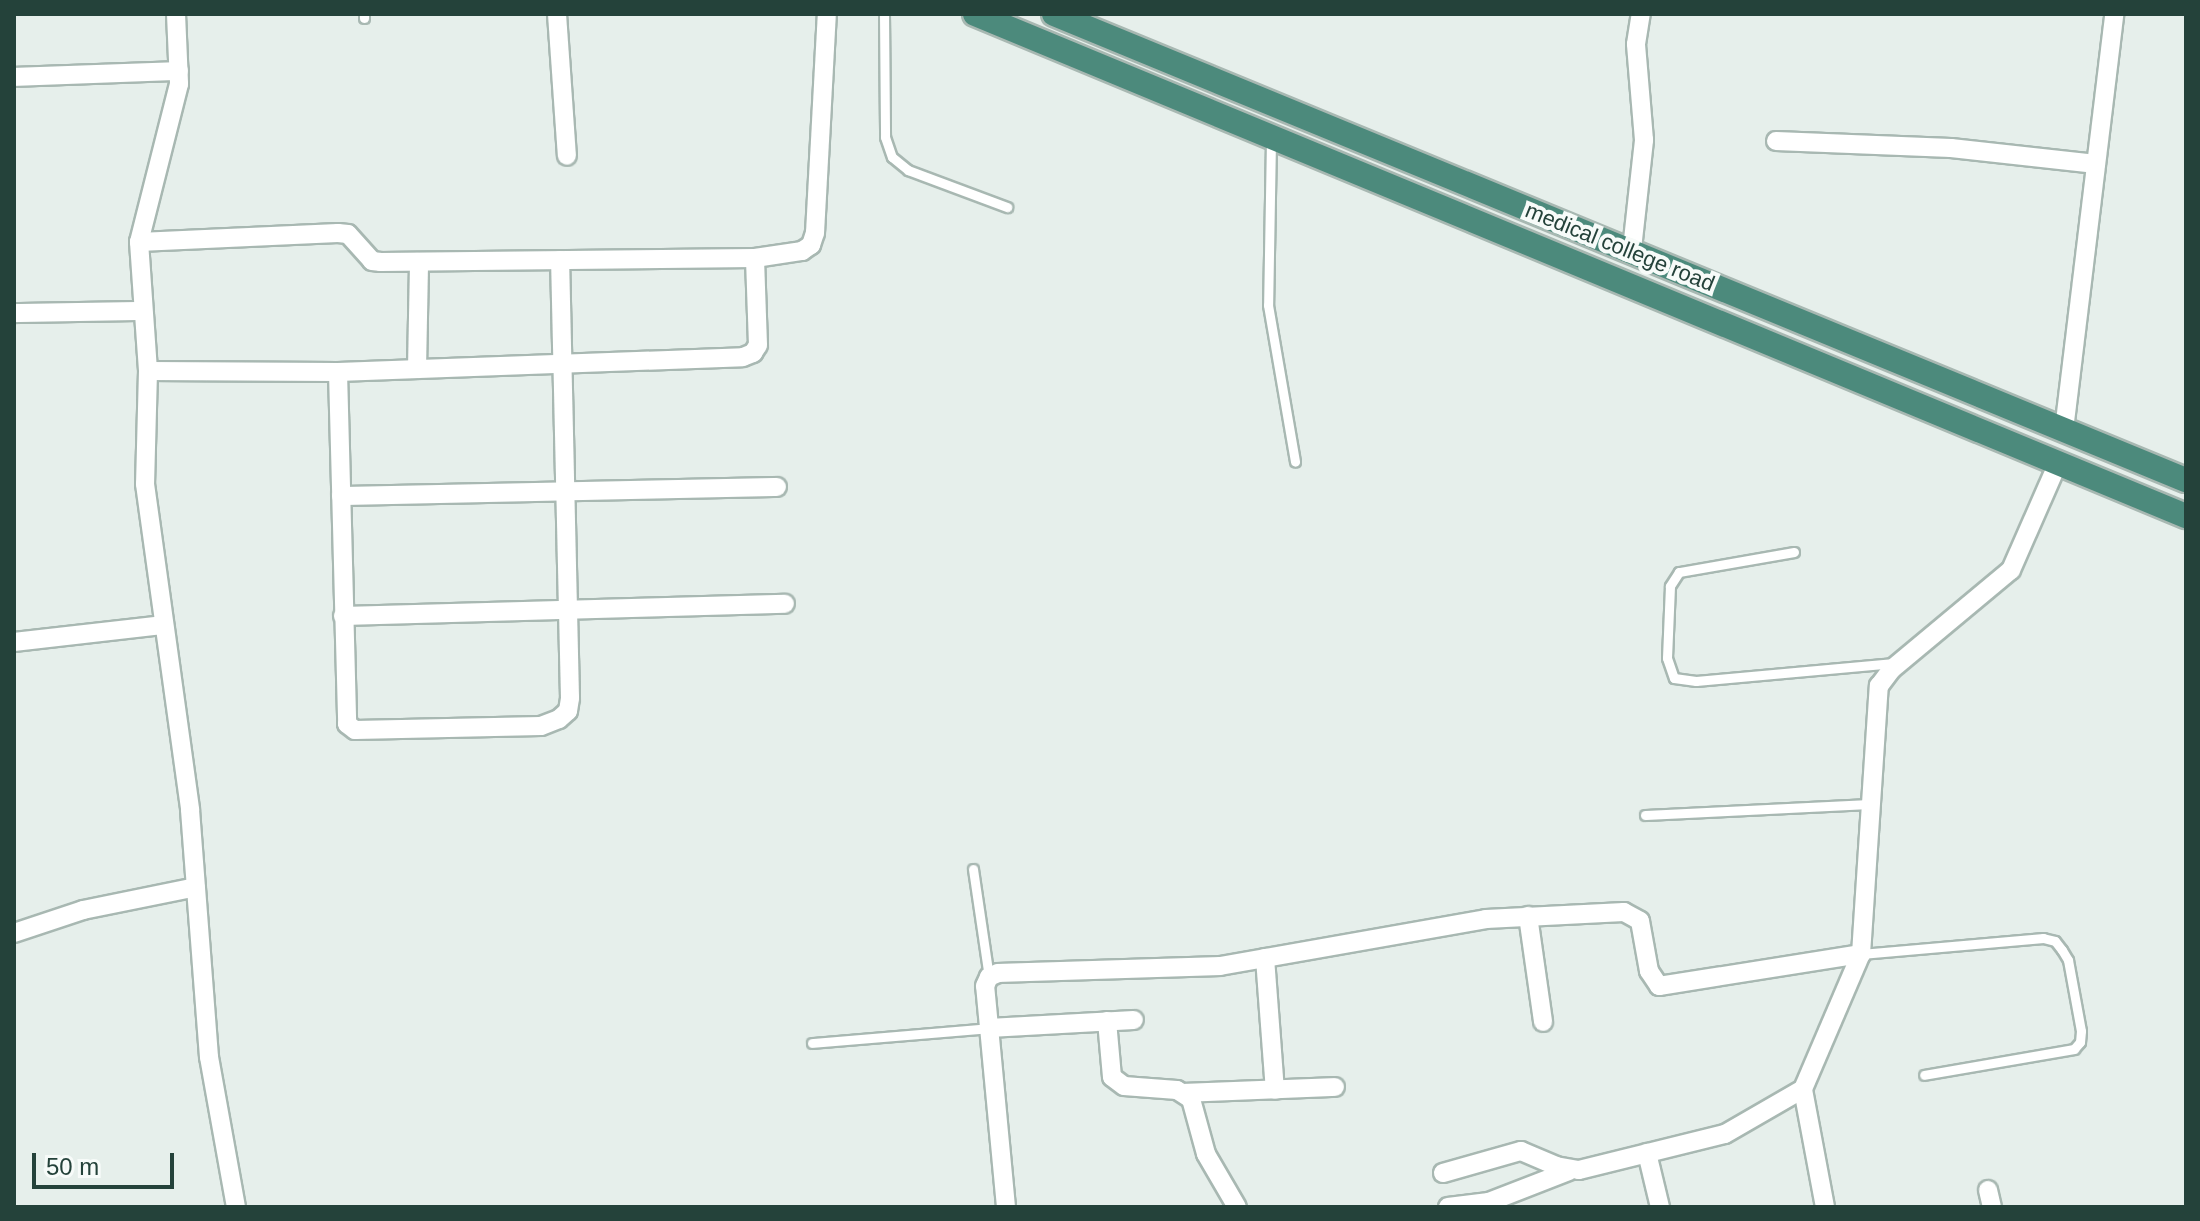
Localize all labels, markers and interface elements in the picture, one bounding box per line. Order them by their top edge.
street label: medical college road [1522,197,1718,297]
scale bar [36,1137,178,1187]
text: 50 m [46,1153,99,1180]

